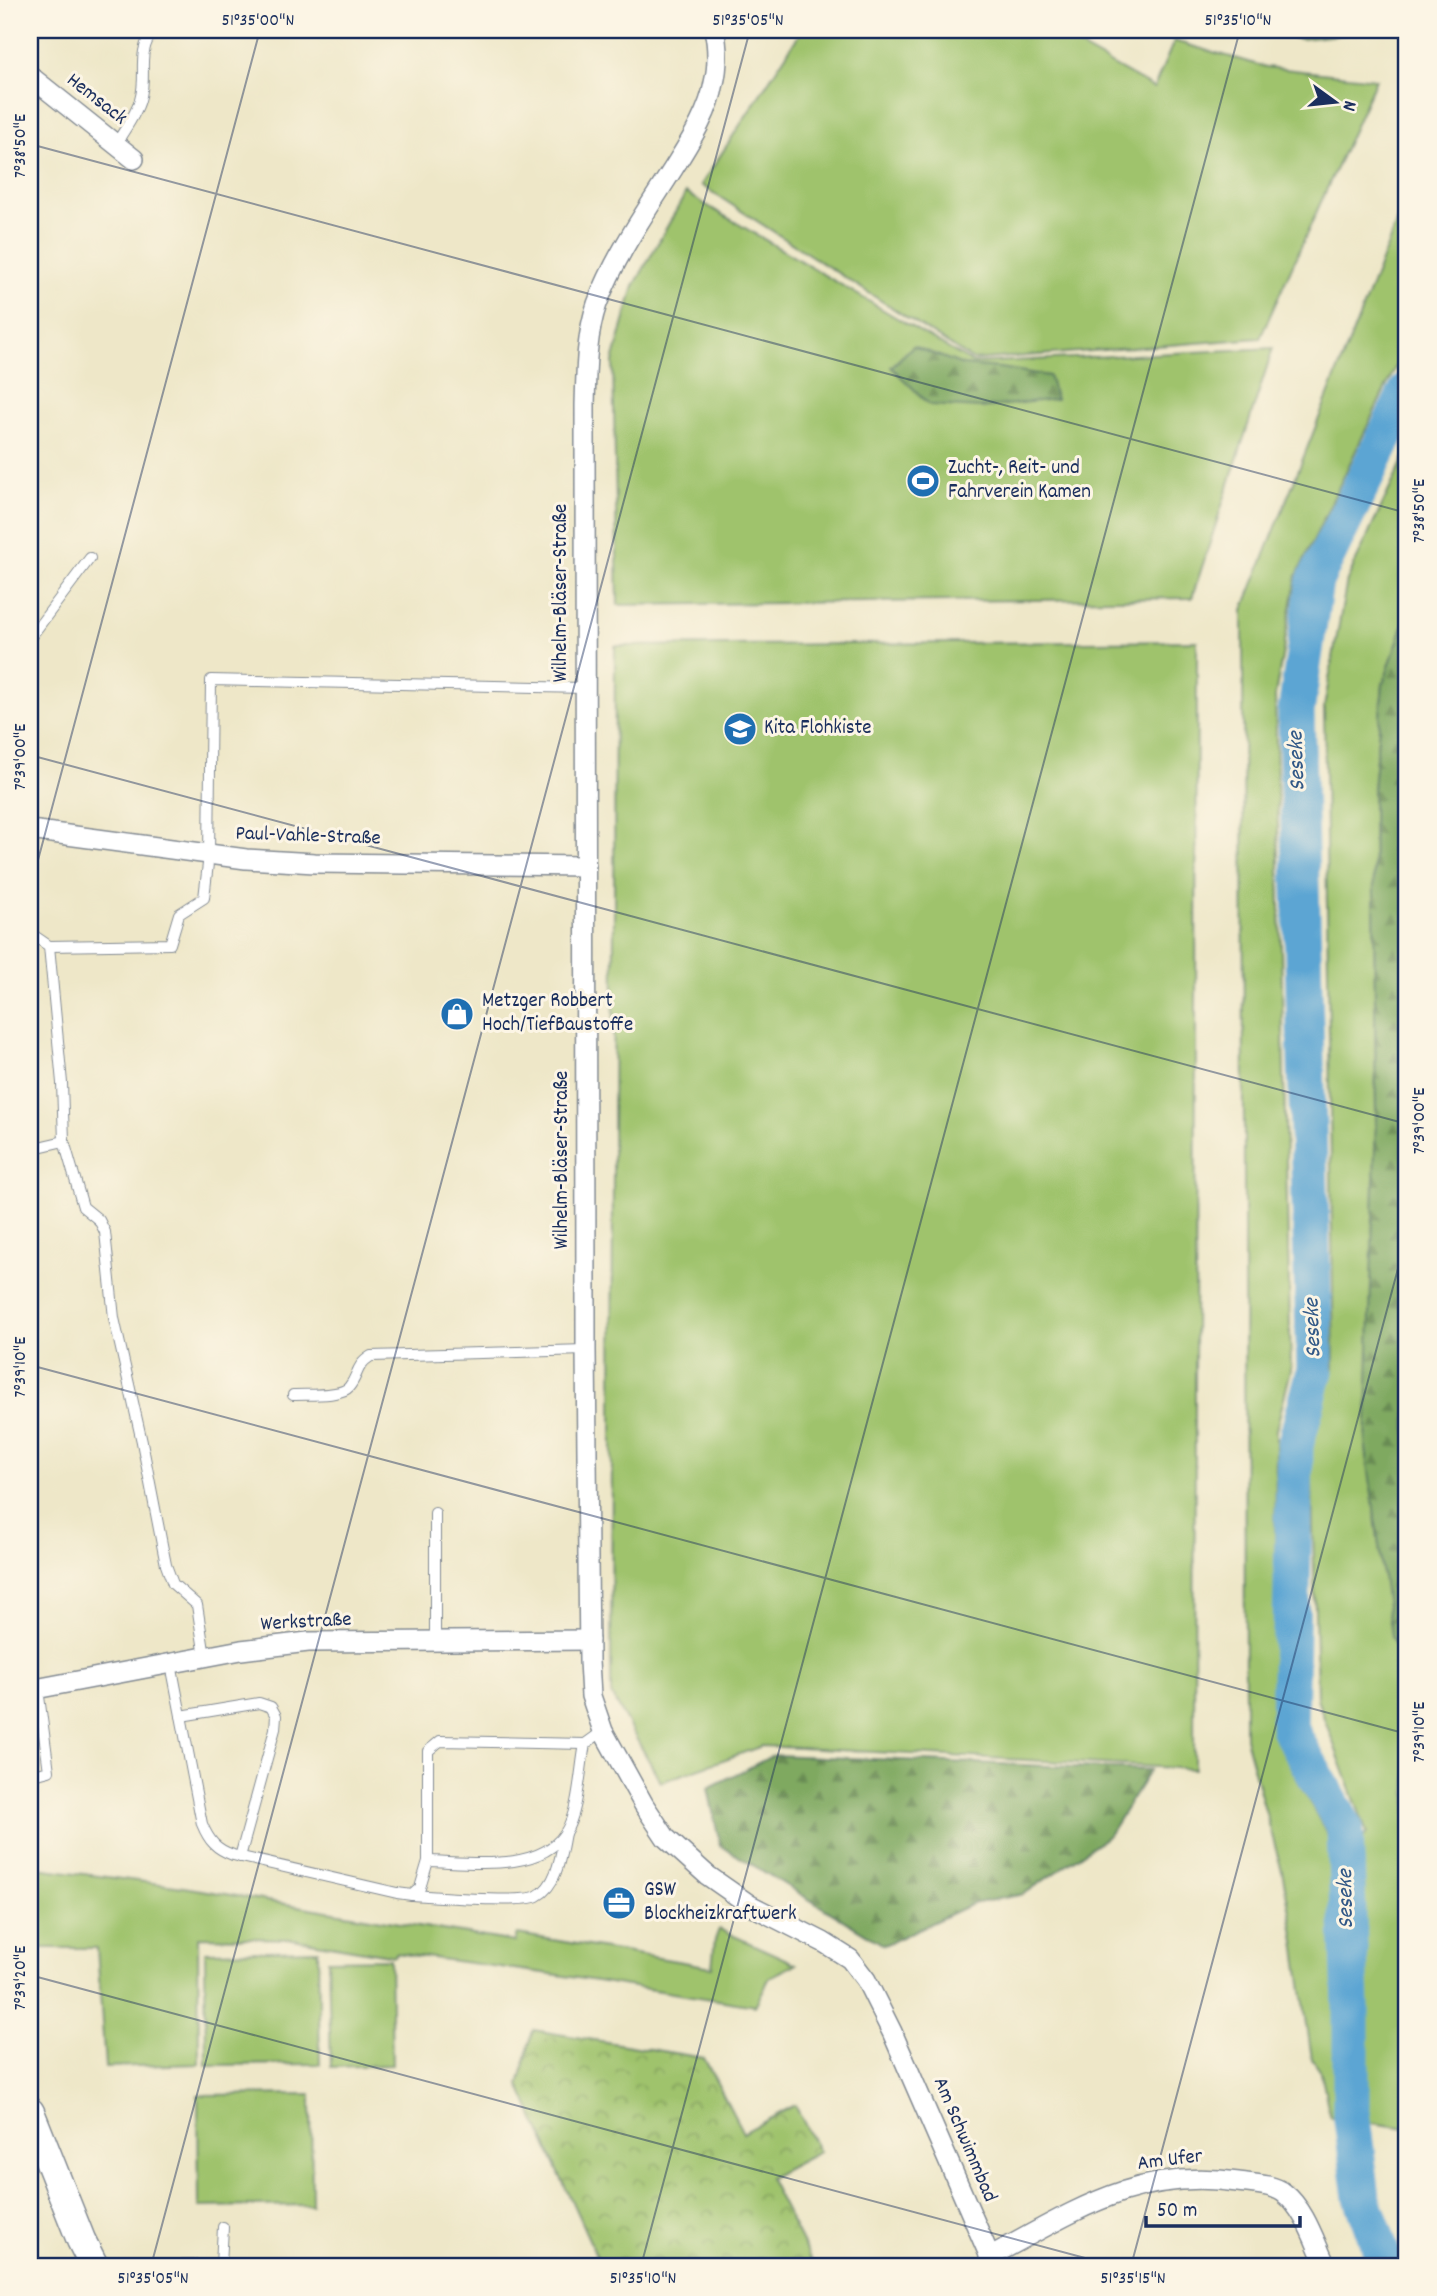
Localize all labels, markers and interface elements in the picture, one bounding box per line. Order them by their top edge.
text: 51°35'00"N [222,9,294,34]
text: 51°35'05"N [712,9,784,34]
text: 51°35'10"N [1205,9,1271,34]
north arrow [1300,66,1370,136]
street label: Hemsack [59,67,133,133]
text: N [1334,97,1362,114]
text: 7°38'50"E [9,114,34,178]
place label: Zucht-, Reit- und Fahrverein Kamen [948,454,1091,508]
sports icon: Zucht-, Reit- und Fahrverein Kamen [904,462,942,500]
text: 7°38'50"E [1408,479,1433,543]
street label: Wilhelm-Bläser-Straße [547,504,577,682]
school or university icon: Kita Flohkiste [721,710,759,748]
place label: Kita Flohkiste [764,714,872,744]
text: 7°39'00"E [9,724,34,790]
water label: Seseke [1280,729,1316,791]
street label: Paul-Vahle-Straße [235,819,381,855]
place label: Metzger Robbert Hoch/TiefBaustoffe [482,987,633,1041]
shop icon: Metzger Robbert Hoch/TiefBaustoffe [438,995,476,1033]
street label: Wilhelm-Bläser-Straße [548,1071,578,1249]
text: 7°39'00"E [1408,1088,1433,1154]
water label: Seseke [1296,1296,1332,1358]
text: 7°39'10"E [9,1337,34,1397]
street label: Werkstraße [260,1606,352,1640]
text: 7°39'10"E [1408,1702,1433,1762]
water label: Seseke [1330,1867,1364,1929]
place label: GSW Blockheizkraftwerk [644,1876,797,1930]
office icon: GSW Blockheizkraftwerk [600,1884,638,1922]
text: 7°39'20"E [9,1946,34,2010]
street label: Am Schwimmbad [924,2073,1004,2207]
street label: Am Ufer [1136,2142,1204,2180]
scale bar [1146,2184,1300,2228]
text: 50 m [1157,2197,1197,2227]
text: 51°35'05"N [117,2267,189,2292]
text: 51°35'10"N [610,2267,676,2292]
text: 51°35'15"N [1100,2267,1166,2292]

